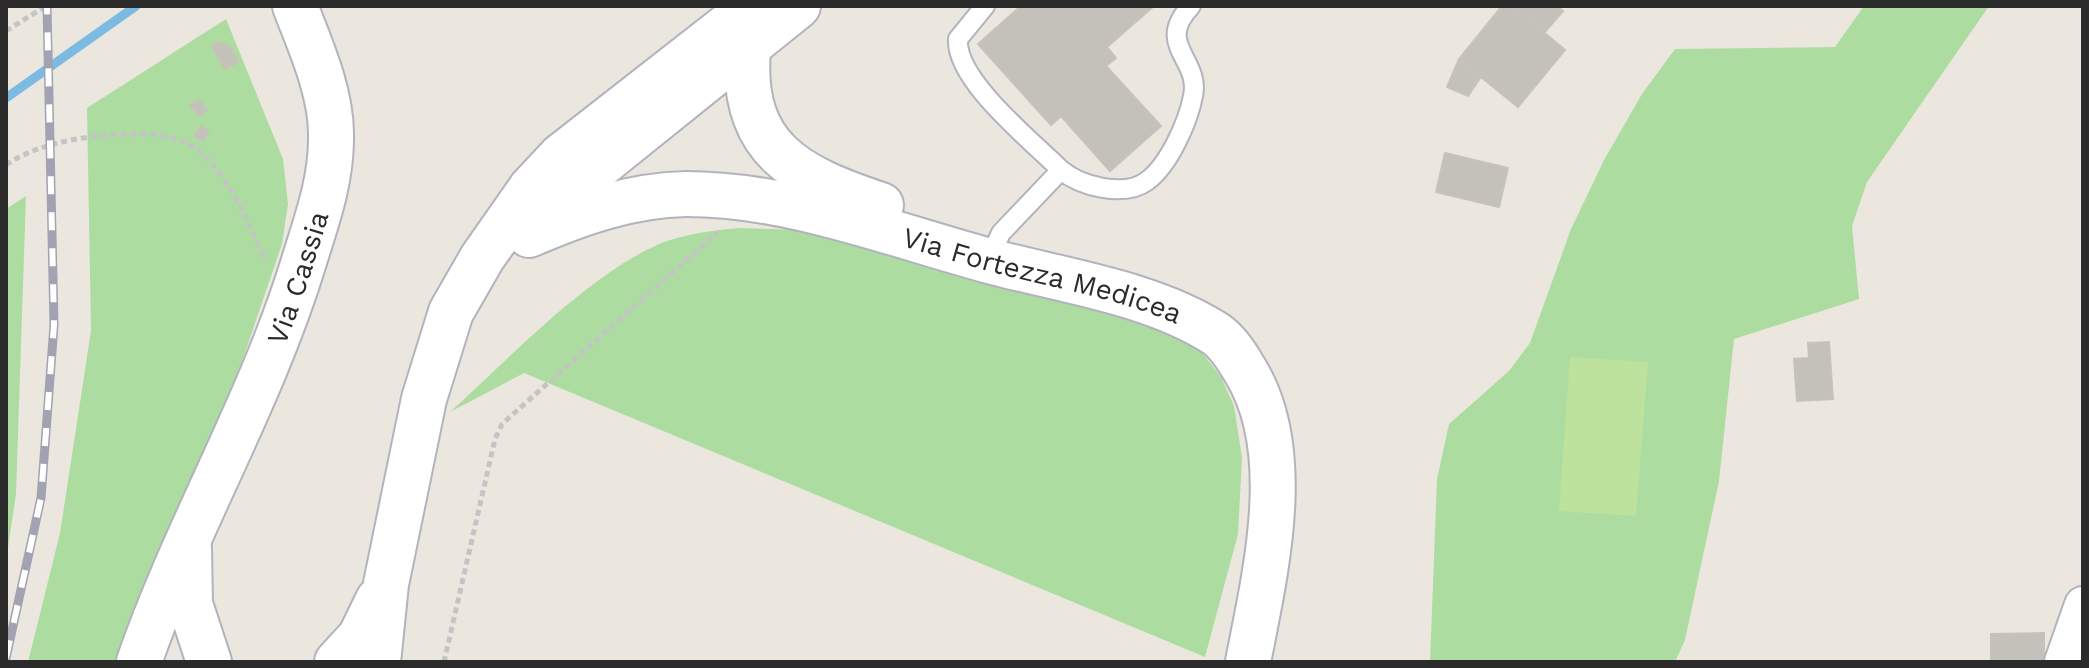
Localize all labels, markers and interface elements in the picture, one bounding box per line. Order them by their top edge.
street label: Via Cassia [260,207,336,349]
street label: Via Fortezza Medicea [899,221,1187,331]

